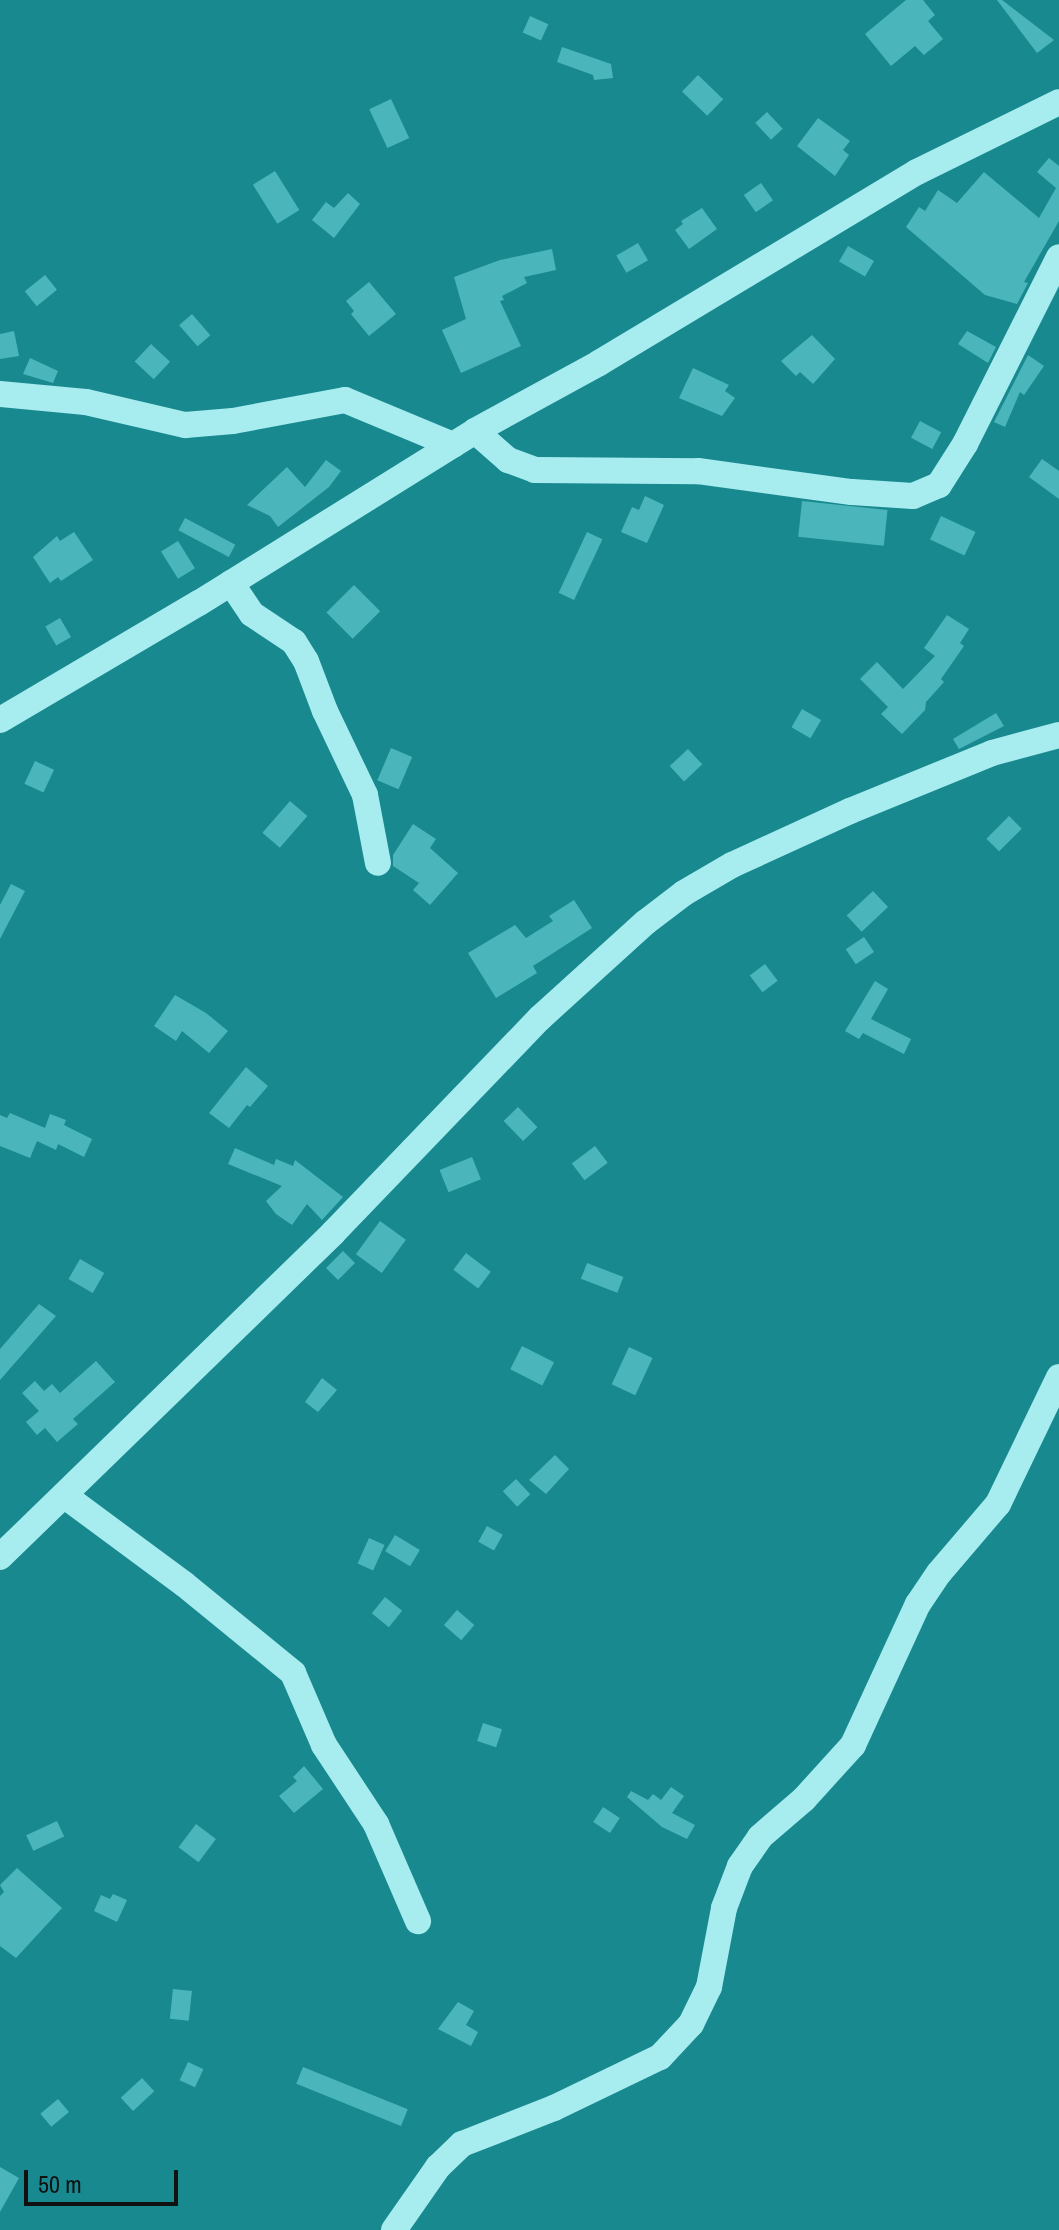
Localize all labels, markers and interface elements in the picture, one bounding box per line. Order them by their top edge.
scale bar [28,2154,182,2204]
text: 50 m [38,2168,82,2200]

